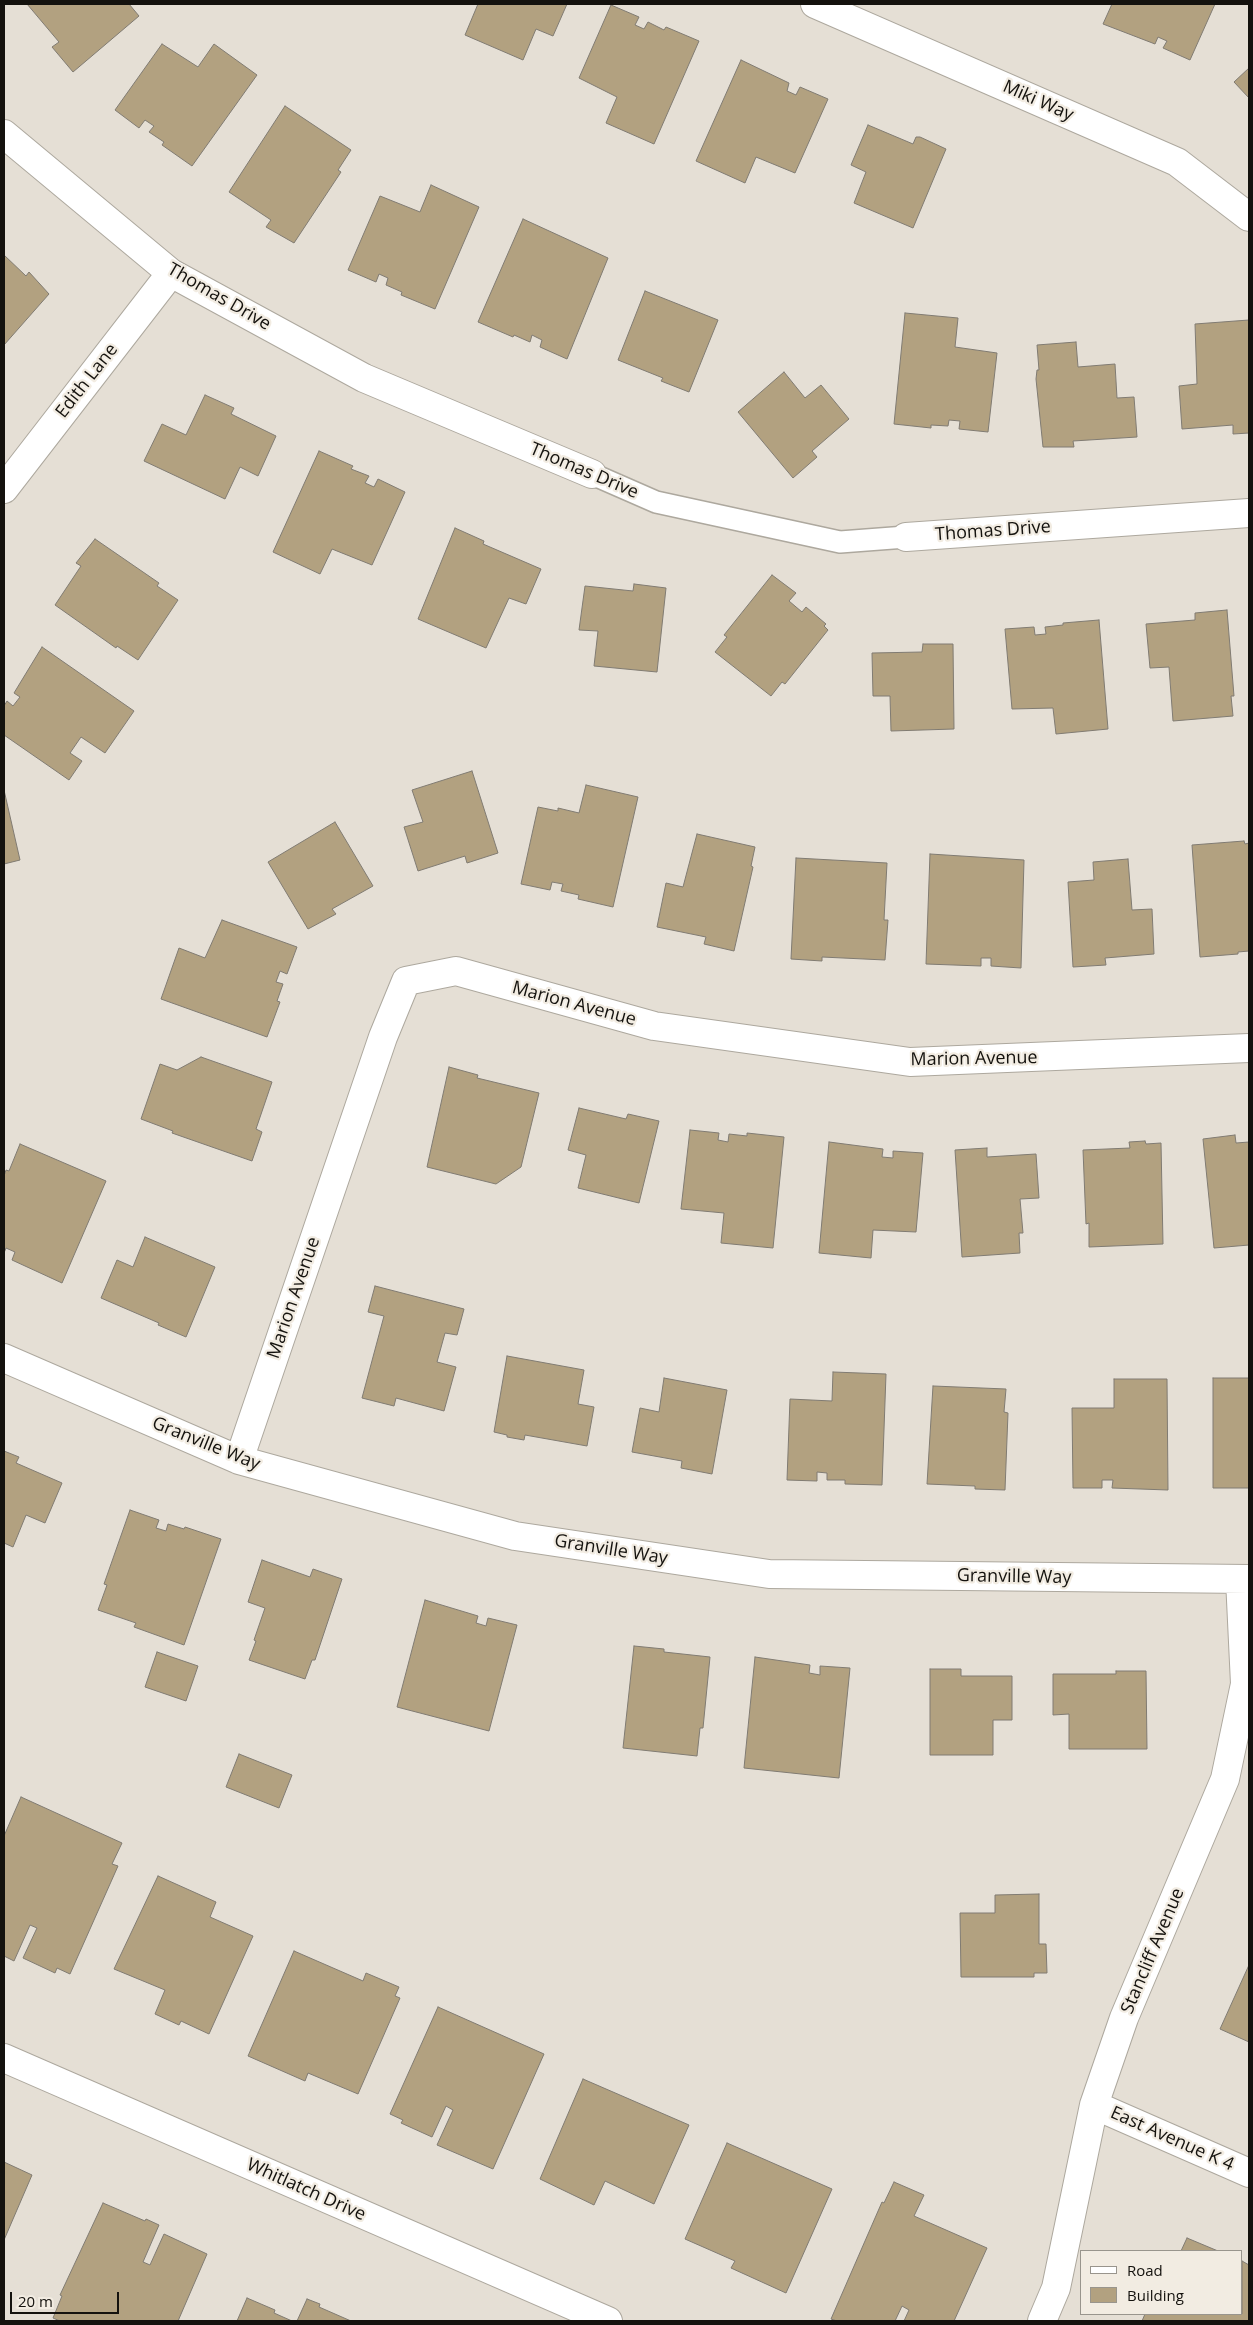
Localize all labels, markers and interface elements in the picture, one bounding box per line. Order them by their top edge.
street label: Miki Way [999,76,1077,126]
street label: Thomas Drive [163,259,275,335]
street label: Edith Lane [51,340,123,422]
street label: Thomas Drive [527,438,641,504]
street label: Thomas Drive [935,516,1051,546]
street label: Marion Avenue [510,977,638,1031]
street label: Marion Avenue [910,1047,1038,1071]
street label: Marion Avenue [263,1234,325,1362]
street label: Granville Way [149,1413,263,1475]
street label: Granville Way [553,1530,669,1570]
street label: Granville Way [957,1565,1071,1589]
street label: Stancliff Avenue [1117,1885,1189,2017]
street label: East Avenue K 4 [1107,2102,1237,2176]
street label: Whitlatch Drive [243,2154,369,2226]
legend [1080,2250,1243,2315]
text: Road [1127,2260,1163,2280]
scale bar [12,2282,121,2314]
text: Building [1127,2285,1184,2305]
text: 20 m [18,2291,53,2311]

